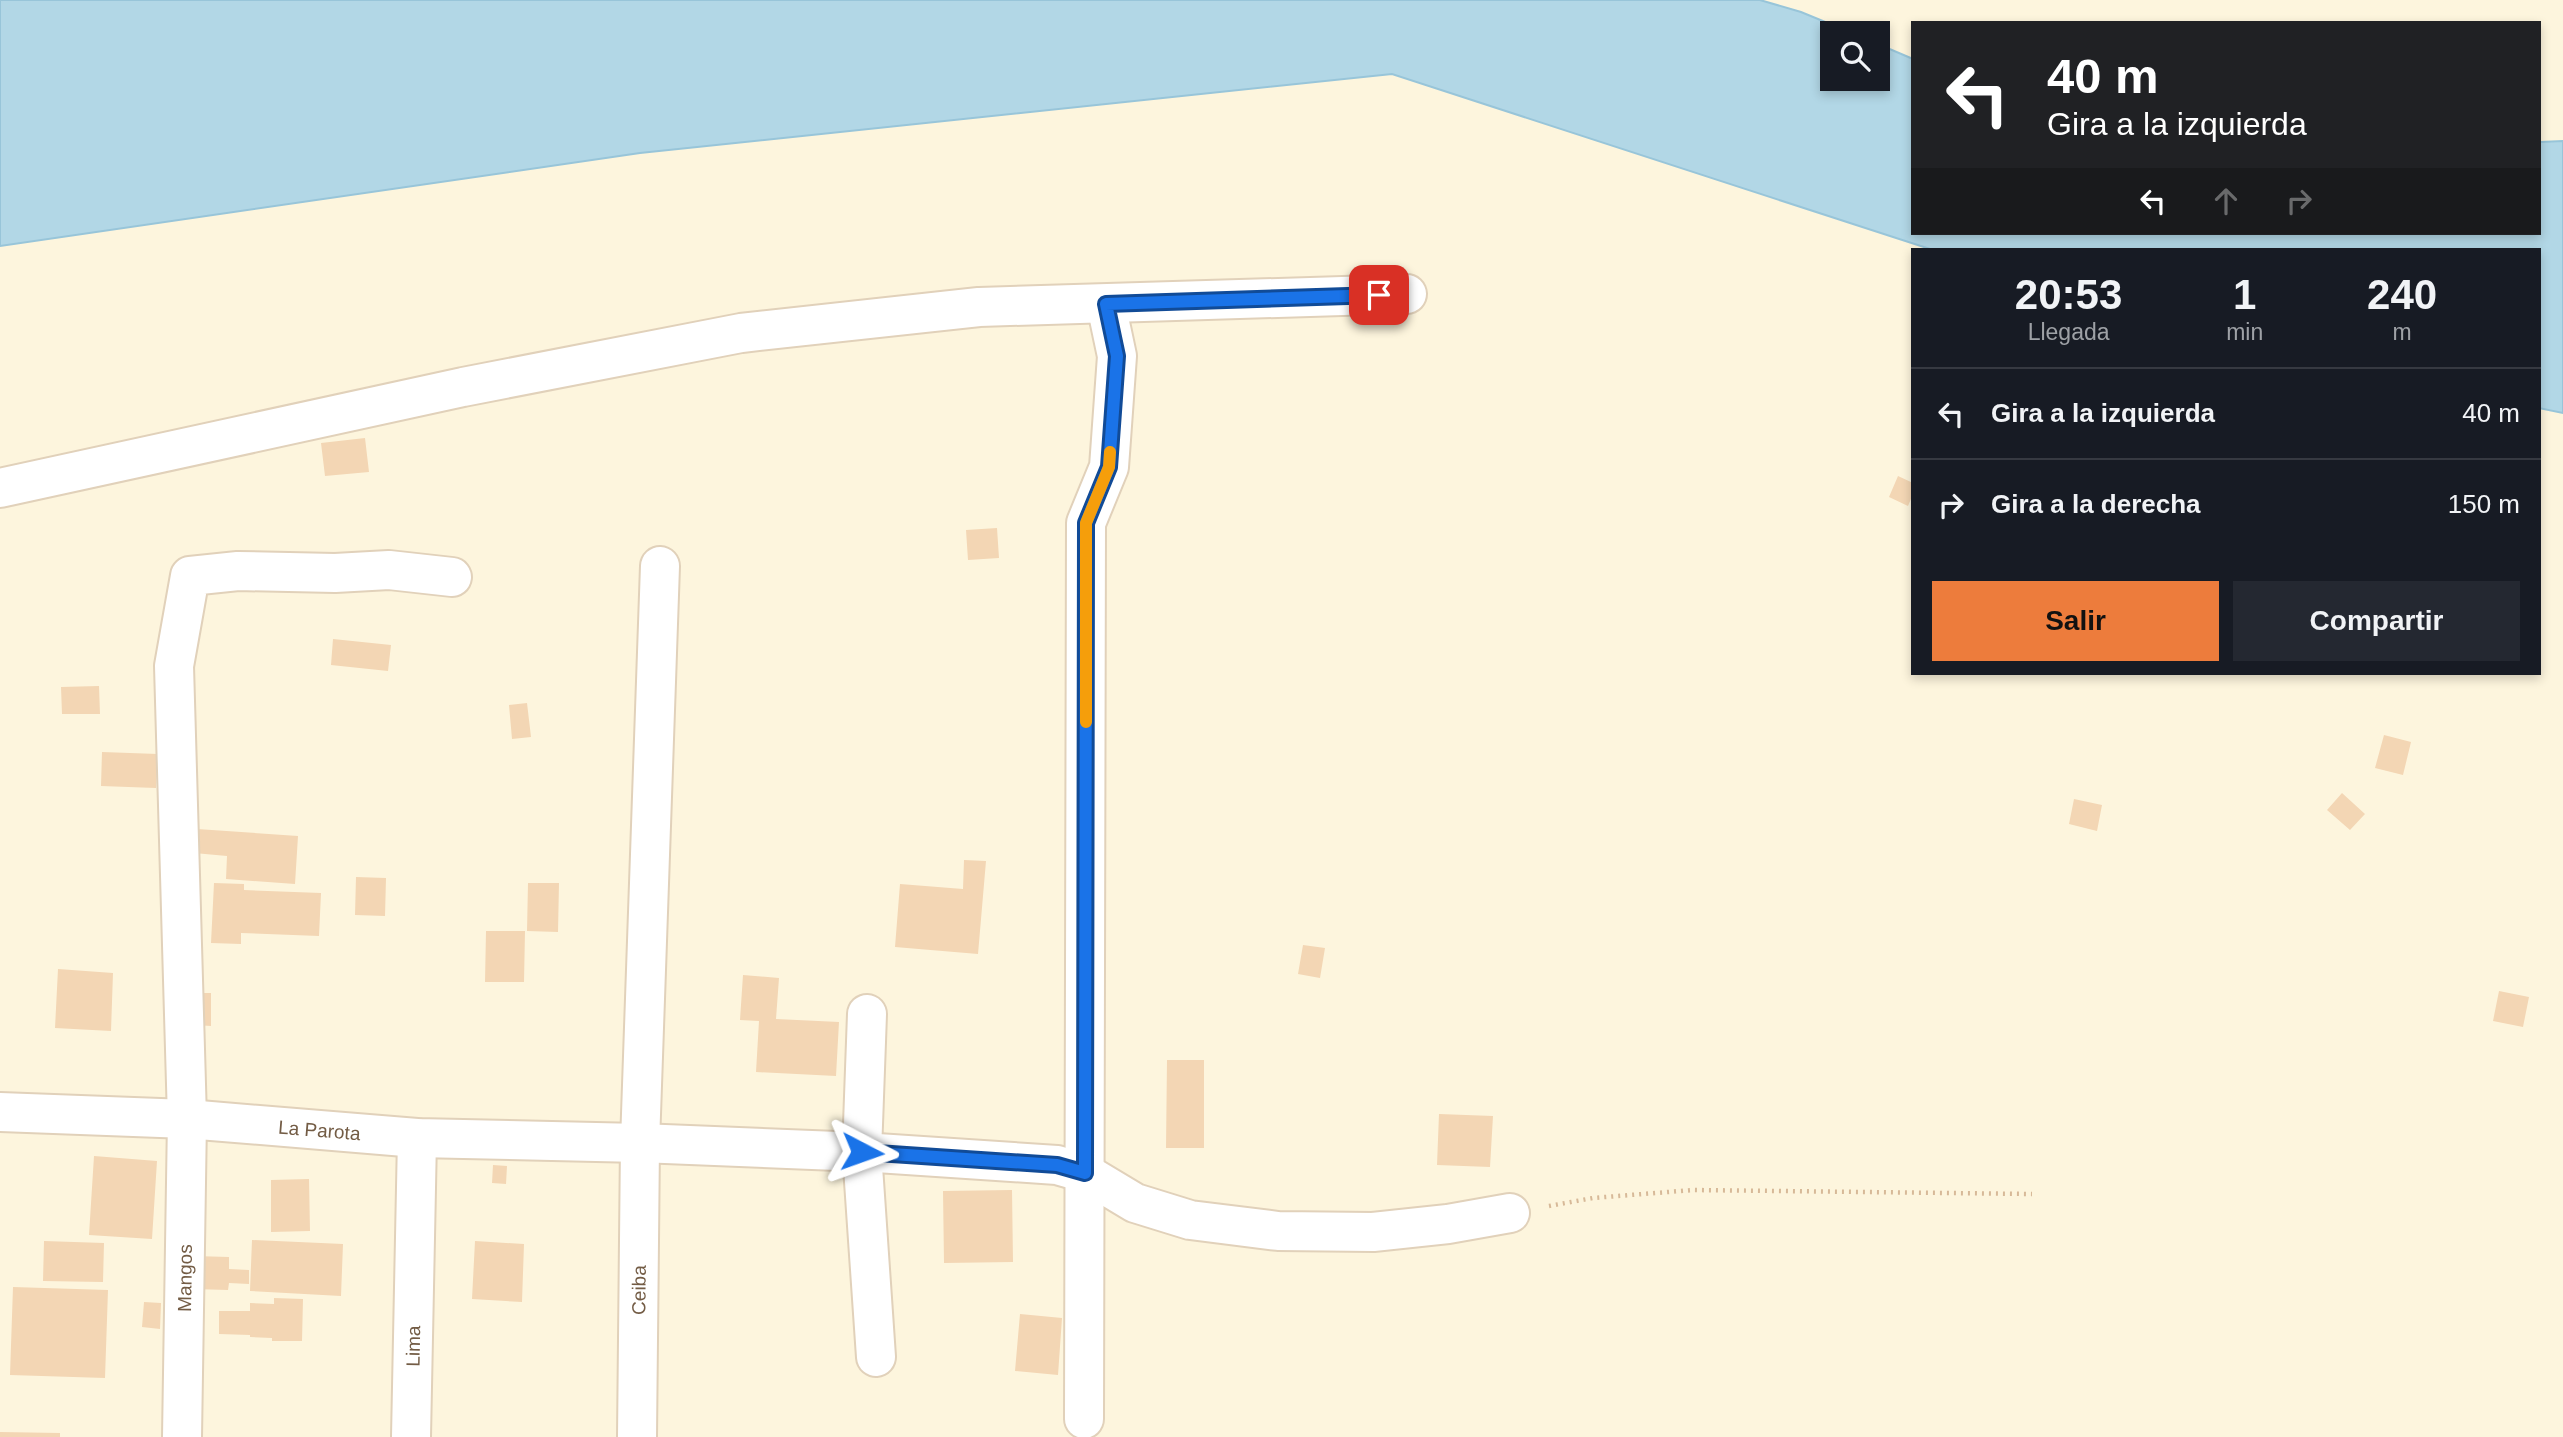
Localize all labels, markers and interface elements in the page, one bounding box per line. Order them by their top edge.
map controls [1820,21,1890,91]
button: search [1820,21,1890,91]
icon: left [1932,49,2023,140]
text: 40 m [2047,49,2159,103]
text: Gira a la izquierda [2047,106,2307,142]
icon: left [2134,182,2172,220]
icon: ahead [2207,182,2245,220]
icon: right [2280,182,2318,220]
pin [1349,265,1409,325]
text: 20:53 [2015,271,2122,318]
text: 1 [2233,271,2256,318]
text: 240 [2367,271,2437,318]
icon: arrive [1360,276,1398,314]
text: Llegada [2028,319,2110,345]
text: min [2226,319,2263,345]
text: m [2393,319,2412,345]
icon: left [1932,395,1970,433]
text: Gira a la izquierda [1991,398,2215,428]
text: 40 m [2462,398,2520,428]
icon: right [1932,486,1970,524]
text: Gira a la derecha [1991,489,2201,519]
text: 150 m [2448,489,2520,519]
button: Salir [1932,581,2219,661]
button: Compartir [2233,581,2520,661]
position arrow [825,1115,899,1189]
street label: La Parota [277,1117,362,1144]
street label: Mangos [174,1244,196,1312]
street label: Ceiba [628,1265,650,1315]
street label: Lima [402,1325,424,1367]

